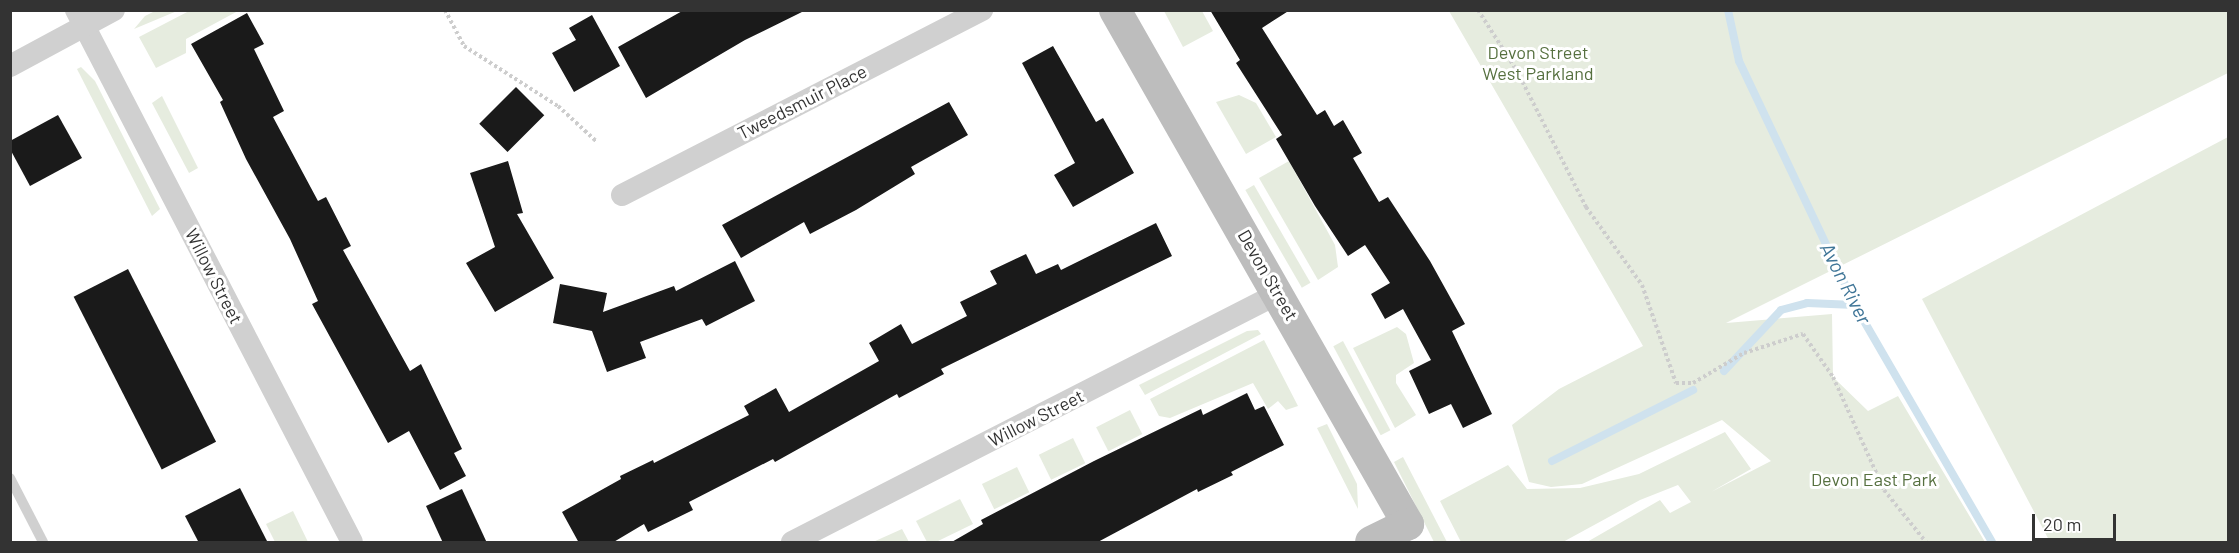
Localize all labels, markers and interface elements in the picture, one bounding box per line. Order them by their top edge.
park label: Devon Street West Parkland [1482,42,1594,84]
street label: Tweedsmuir Place [734,60,870,144]
street label: Willow Street [181,225,247,327]
street label: Devon Street [1233,226,1303,324]
water label: Avon River [1815,238,1877,328]
street label: Willow Street [985,385,1087,451]
park label: Devon East Park [1811,468,1937,490]
scale bar [2035,502,2119,540]
text: 20 m [2043,513,2081,535]

